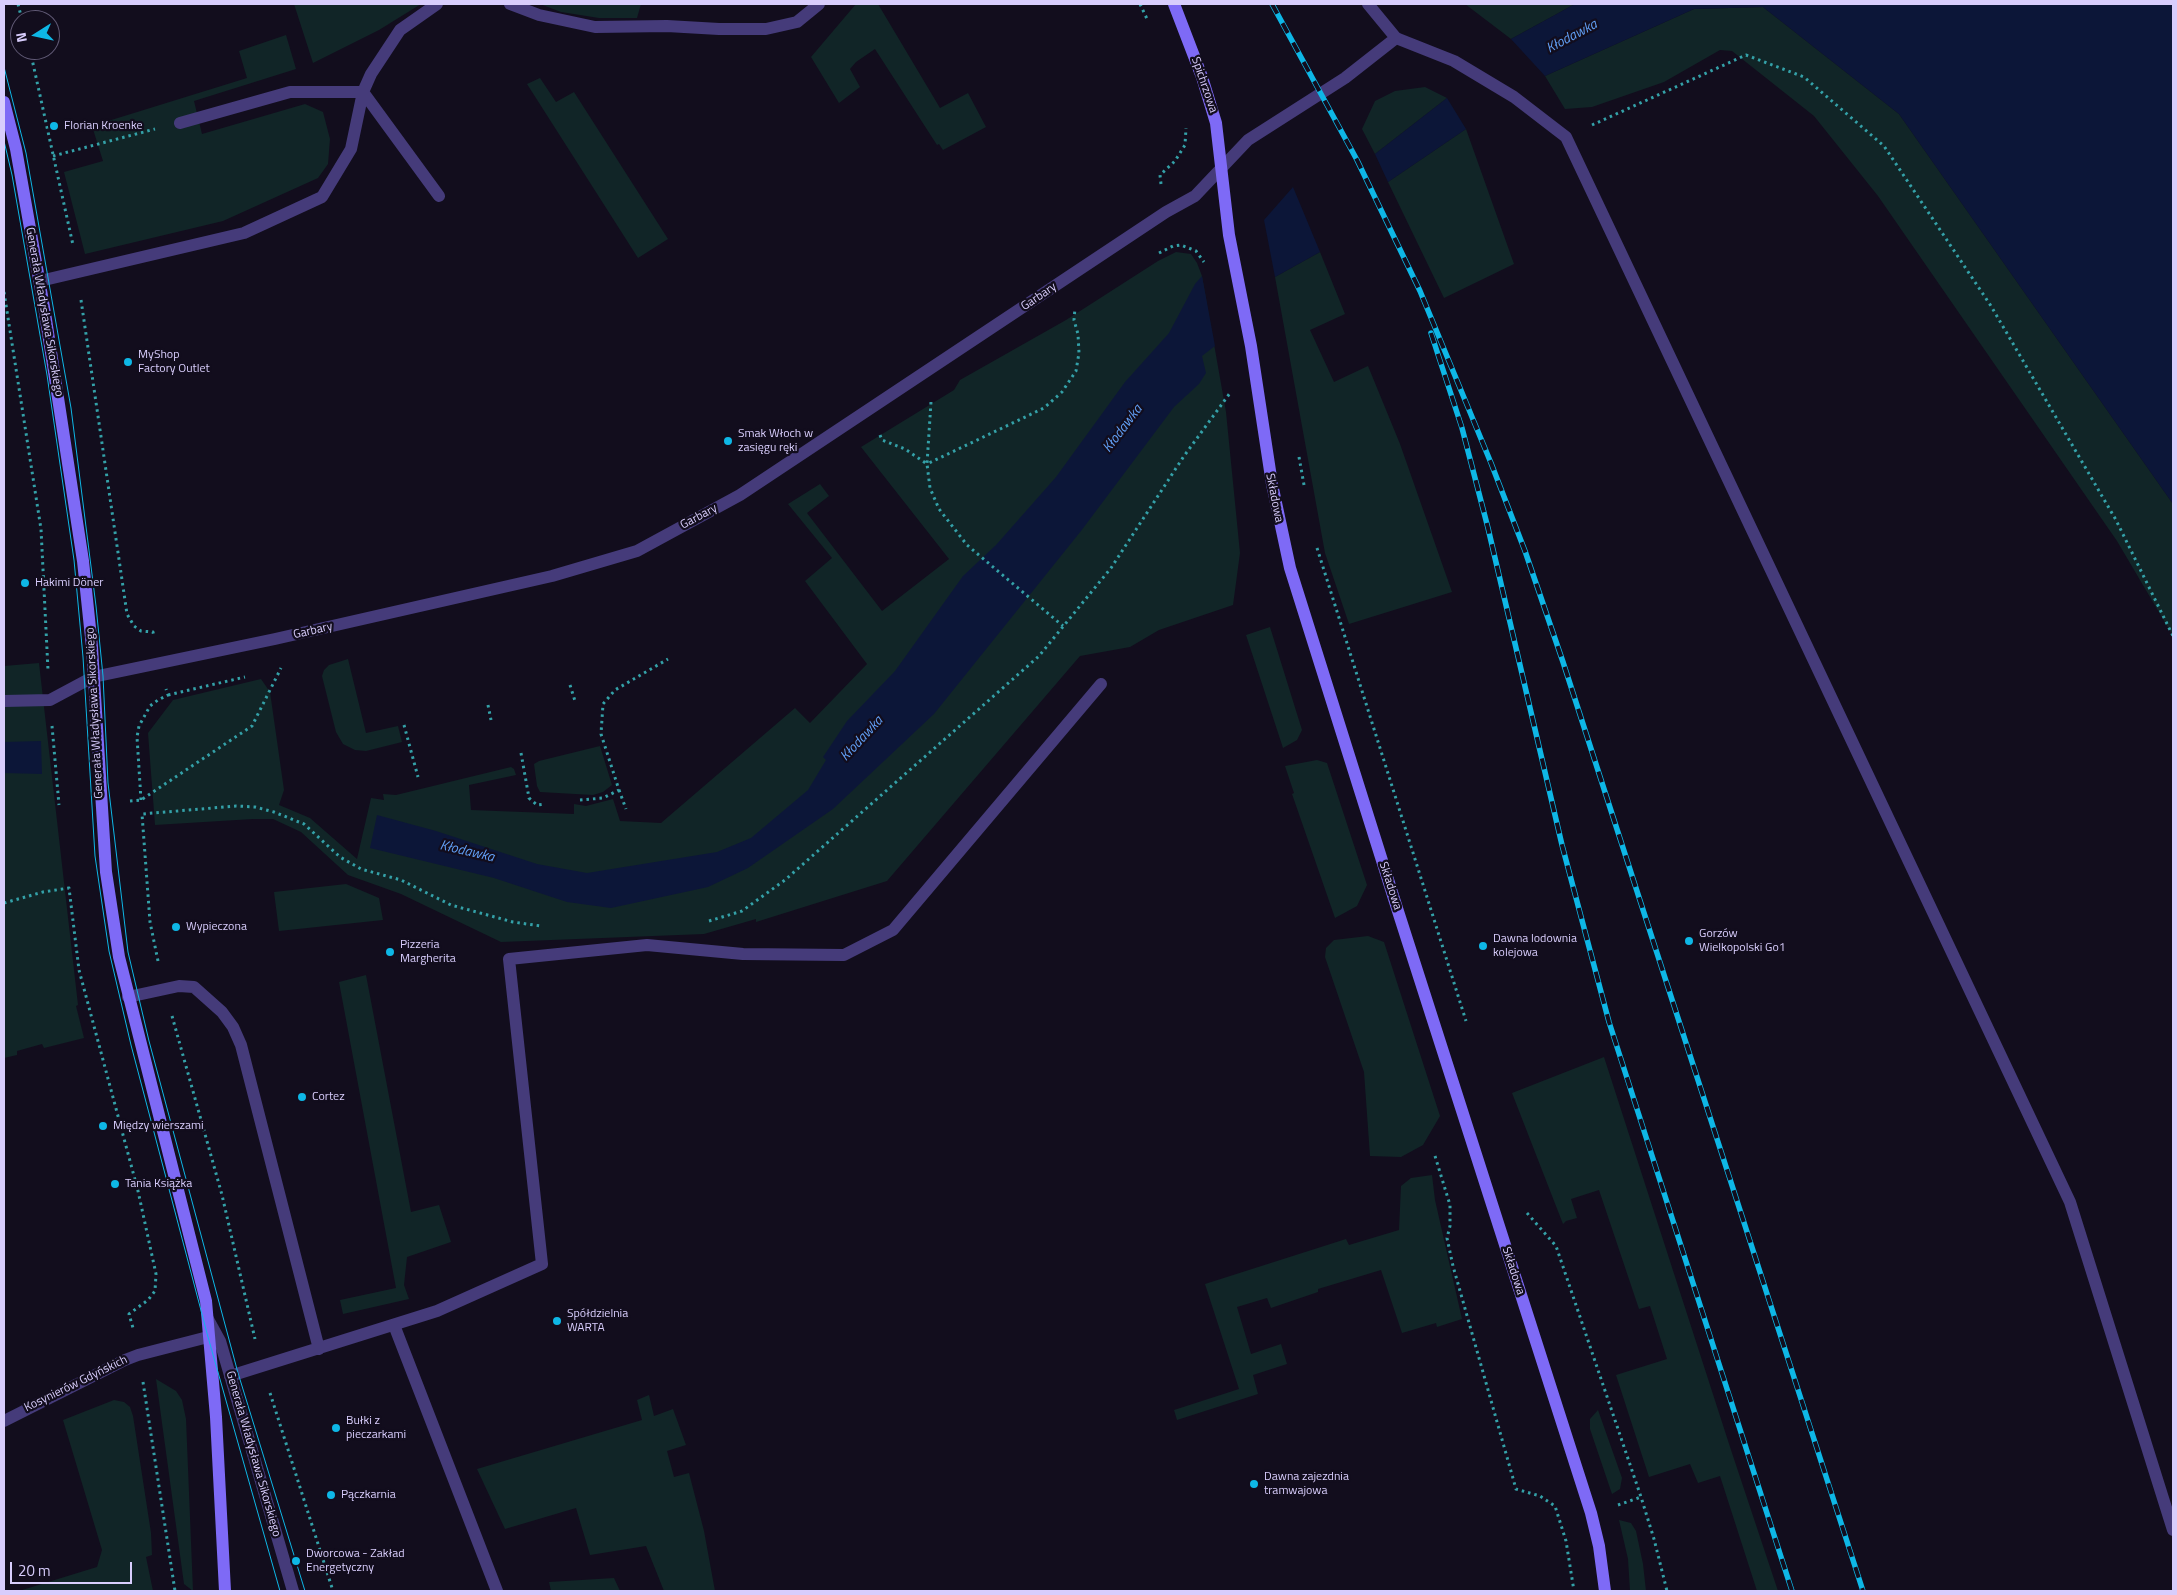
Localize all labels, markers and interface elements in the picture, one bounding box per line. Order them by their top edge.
north arrow [10,10,60,60]
water label: Kłodawka [1544,17,1600,57]
text: N [10,31,32,44]
street label: Spichrzowa [1188,55,1220,115]
place label: Florian Kroenke [64,119,143,133]
marker: Florian Kroenke [48,120,60,132]
street label: Generała Władysława Sikorskiego [22,226,66,398]
street label: Garbary [1018,280,1060,314]
place label: MyShop Factory Outlet [138,348,210,376]
marker: MyShop Factory Outlet [122,356,134,368]
water label: Kłodawka [1100,402,1146,456]
place label: Smak Włoch w zasięgu ręki [738,427,813,455]
marker: Smak Włoch w zasięgu ręki [722,435,734,447]
street label: Składowa [1262,472,1286,524]
street label: Garbary [678,501,720,533]
place label: Hakimi Döner [35,576,104,590]
marker: Hakimi Döner [19,577,31,589]
street label: Garbary [292,620,334,642]
street label: Generała Władysława Sikorskiego [83,627,107,799]
water label: Kłodawka [837,713,887,765]
water label: Kłodawka [438,838,496,866]
street label: Składowa [1375,860,1405,912]
place label: Wypieczona [186,920,247,934]
marker: Wypieczona [170,921,182,933]
place label: Gorzów Wielkopolski Go1 [1699,927,1785,955]
place label: Dawna lodownia kolejowa [1493,932,1577,960]
marker: Gorzów Wielkopolski Go1 [1683,935,1695,947]
place label: Pizzeria Margherita [400,938,456,966]
marker: Dawna lodownia kolejowa [1477,940,1489,952]
marker: Pizzeria Margherita [384,946,396,958]
place label: Cortez [312,1090,345,1104]
marker: Cortez [296,1091,308,1103]
place label: Między wierszami [113,1119,204,1133]
marker: Między wierszami [97,1120,109,1132]
place label: Tania Książka [125,1177,192,1191]
marker: Tania Książka [109,1178,121,1190]
street label: Składowa [1498,1245,1528,1297]
place label: Spółdzielnia WARTA [567,1307,628,1335]
marker: Spółdzielnia WARTA [551,1315,563,1327]
street label: Kosynierów Gdyńskich [22,1353,130,1415]
street label: Generała Władysława Sikorskiego [222,1369,284,1539]
place label: Bułki z pieczarkami [346,1414,406,1442]
marker: Bułki z pieczarkami [330,1422,342,1434]
place label: Dawna zajezdnia tramwajowa [1264,1470,1349,1498]
marker: Dawna zajezdnia tramwajowa [1248,1478,1260,1490]
place label: Pączkarnia [341,1488,396,1502]
marker: Pączkarnia [325,1489,337,1501]
place label: Dworcowa - Zakład Energetyczny [306,1547,405,1575]
scale bar [12,1552,135,1584]
marker: Dworcowa - Zakład Energetyczny [290,1555,302,1567]
text: 20 m [18,1559,51,1582]

